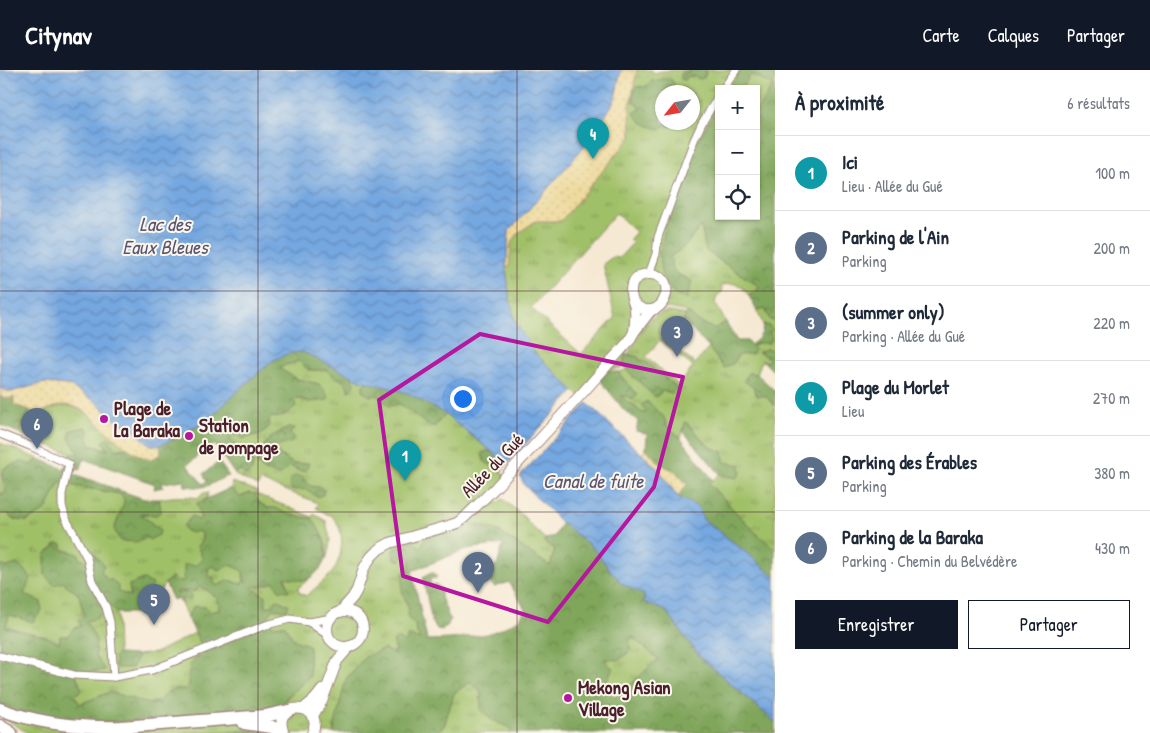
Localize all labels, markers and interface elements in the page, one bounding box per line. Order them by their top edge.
text: Citynav [25,19,92,51]
text: Carte [922,23,960,48]
text: Calques [988,23,1039,48]
text: Partager [1067,23,1125,48]
north arrow [655,85,700,130]
map controls [715,85,760,220]
button: + [715,85,760,130]
text: À proximité [795,88,884,117]
text: 6 résultats [1067,92,1130,114]
pin: 4 [577,118,609,159]
button: − [715,130,760,175]
text: Ici [842,149,858,175]
text: 1 [808,162,814,184]
text: 100 m [1095,162,1130,184]
button: locate [715,175,760,220]
text: Lieu · Allée du Gué [842,175,943,197]
water label: Lac des Eaux Bleues [122,210,210,260]
text: Parking de l'Ain [842,224,949,250]
text: 2 [807,237,815,259]
text: 200 m [1094,237,1130,259]
text: Parking [842,250,887,272]
text: (summer only) [842,299,945,325]
text: 3 [807,312,815,334]
text: 220 m [1093,312,1130,334]
pin: 3 [661,316,693,357]
text: Parking · Allée du Gué [842,325,965,347]
text: Plage du Morlet [842,374,949,400]
your location [450,386,476,412]
text: 4 [808,387,814,409]
text: 270 m [1093,387,1130,409]
place label: Plage de La Baraka [114,395,181,443]
text: Lieu [842,400,864,422]
pin: 6 [21,408,53,449]
place label: Station de pompage [199,412,279,461]
marker: Plage de La Baraka [98,413,110,425]
street label: Allée du Gué [455,427,530,503]
marker: Station de pompage [183,430,195,442]
pin: 1 [389,440,421,481]
text: Parking des Érables [842,449,977,475]
text: 5 [808,462,814,484]
text: 380 m [1094,462,1130,484]
water label: Canal de fuite [543,467,644,494]
text: Parking [842,475,887,497]
text: Parking de la Baraka [842,524,983,550]
text: 6 [808,537,814,559]
text: 430 m [1095,537,1130,559]
text: Parking · Chemin du Belvédère [842,550,1017,572]
pin: 2 [462,552,494,593]
pin: 5 [138,584,170,625]
button: Enregistrer [795,600,958,649]
button: Partager [968,600,1130,649]
place label: Mekong Asian Village [578,674,671,723]
marker: Mekong Asian Village [562,692,574,704]

